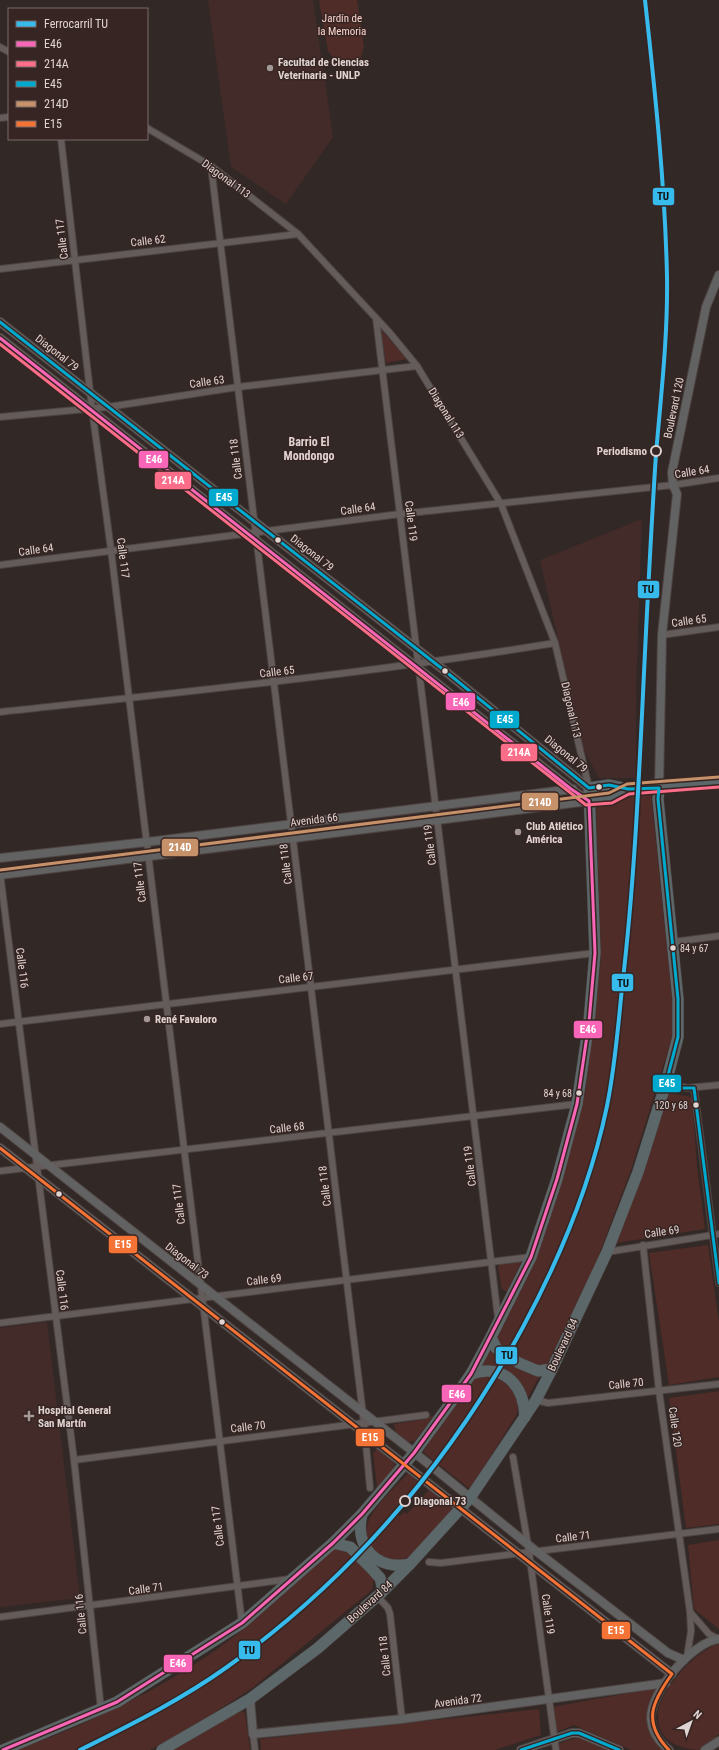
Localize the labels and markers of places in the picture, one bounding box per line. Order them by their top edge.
place label: Facultad de Ciencias Veterinaria - UNLP [278,56,369,82]
marker: Facultad de Ciencias Veterinaria - UNLP [265,63,275,73]
place label: Periodismo [597,445,648,458]
marker: Periodismo [650,445,662,457]
unlabelled marker [273,535,283,545]
unlabelled marker [440,666,450,676]
unlabelled marker [594,782,604,792]
place label: Club Atlético América [526,820,584,846]
marker: Club Atlético América [513,827,523,837]
marker: 84 y 67 [668,943,678,953]
place label: 84 y 67 [680,943,709,954]
place label: René Favaloro [155,1013,217,1026]
marker: René Favaloro [142,1014,152,1024]
place label: 84 y 68 [543,1088,572,1099]
marker: 84 y 68 [574,1088,584,1098]
place label: 120 y 68 [655,1100,688,1111]
marker: 120 y 68 [691,1100,701,1110]
unlabelled marker [54,1189,64,1199]
unlabelled marker [217,1317,227,1327]
place label: Hospital General San Martín [38,1404,111,1430]
marker: Hospital General San Martín [23,1410,35,1422]
marker: Diagonal 73 [399,1495,411,1507]
place label: Diagonal 73 [414,1495,467,1508]

